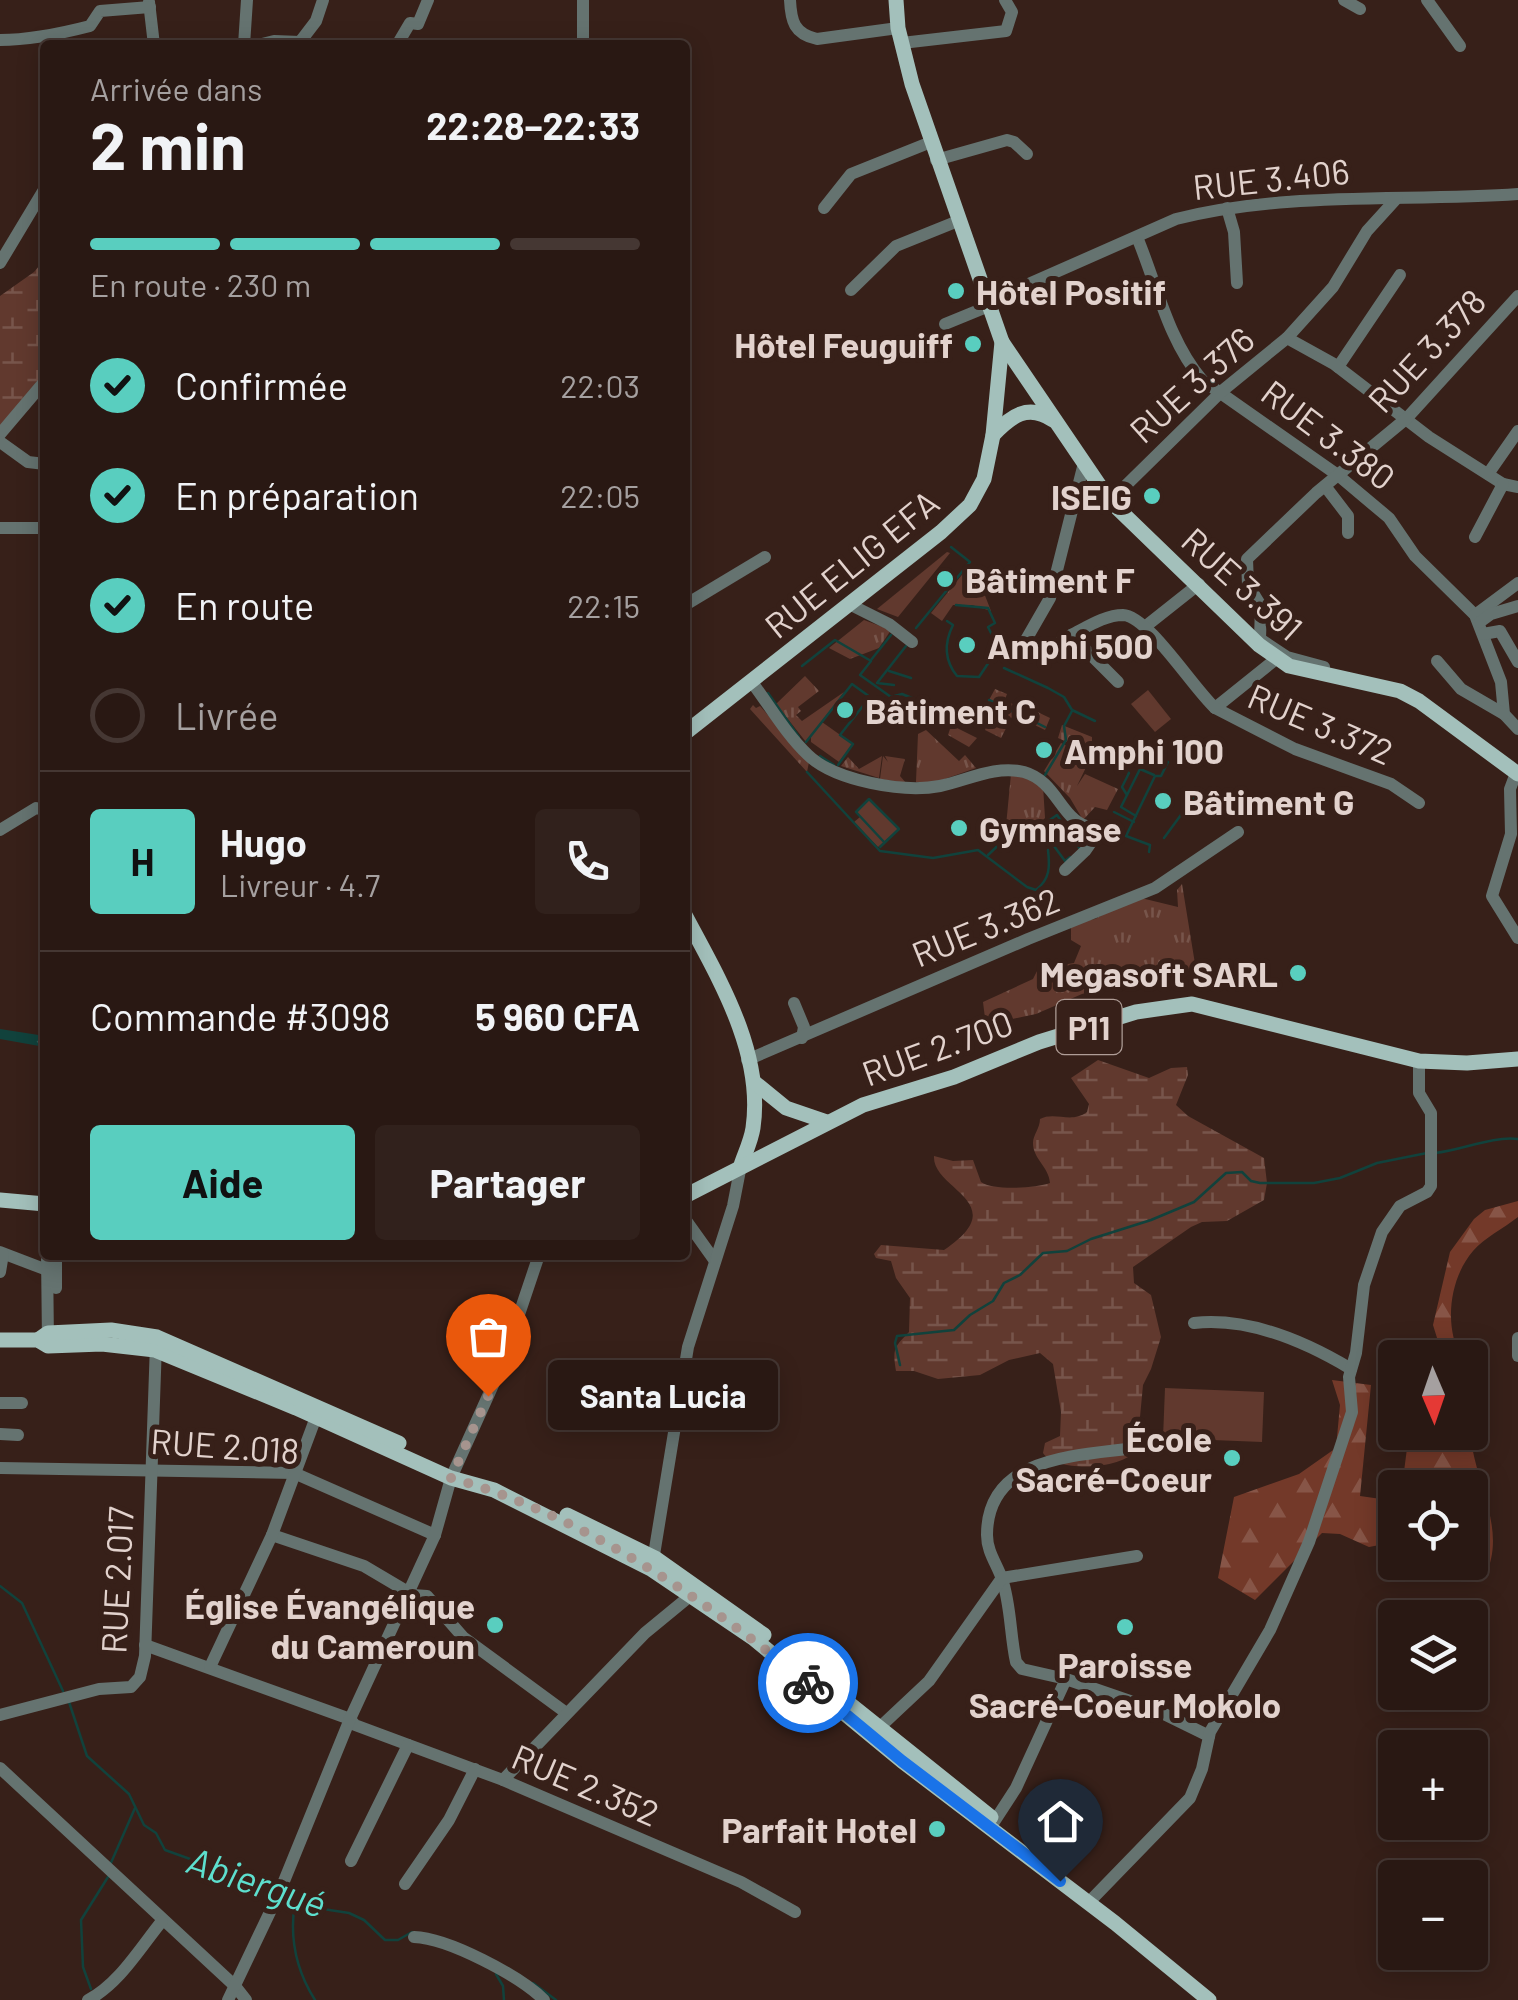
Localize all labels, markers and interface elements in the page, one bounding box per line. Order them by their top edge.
text: Arrivée dans [90,69,263,107]
text: 22:28–22:33 [426,102,640,148]
text: 2 min [90,105,246,183]
street label: RUE 3.406 [1191,149,1351,207]
text: En route · 230 m [90,265,311,303]
place label: Hôtel Positif [976,270,1166,312]
marker: Hôtel Positif [945,280,967,302]
street label: RUE 3.378 [1359,280,1493,420]
street label: RUE 3.376 [1120,317,1262,451]
place label: Hôtel Feuguiff [734,323,953,365]
marker: Hôtel Feuguiff [962,333,984,355]
icon: check [90,358,145,413]
text: Confirmée [175,362,348,408]
text: 22:03 [560,366,640,404]
street label: RUE 3.380 [1254,370,1404,498]
icon: check [90,468,145,523]
text: En préparation [175,472,419,518]
place label: ISEIG [1051,475,1132,517]
text: 22:05 [560,476,640,514]
street label: RUE ELIG EFA [756,480,946,646]
marker: ISEIG [1141,485,1163,507]
street label: RUE 3.391 [1174,518,1312,648]
place label: Bâtiment F [965,558,1135,600]
marker: Bâtiment F [934,568,956,590]
icon: check [90,578,145,633]
text: En route [175,582,314,628]
text: 22:15 [567,586,640,624]
place label: Amphi 500 [987,624,1153,666]
marker: Amphi 500 [956,634,978,656]
street label: RUE 3.372 [1242,674,1400,772]
place label: Bâtiment C [865,689,1036,731]
text: Livrée [175,692,278,738]
marker: Bâtiment C [834,699,856,721]
place label: Amphi 100 [1064,729,1224,771]
marker: Amphi 100 [1033,739,1055,761]
place label: Bâtiment G [1183,780,1354,822]
marker: Bâtiment G [1152,790,1174,812]
place label: Gymnase [979,807,1122,849]
button: phone [535,809,640,914]
marker: Gymnase [948,817,970,839]
text: Hugo [220,819,307,865]
text: H [131,838,154,884]
text: Livreur · 4.7 [220,865,380,903]
street label: RUE 3.362 [905,878,1065,974]
place label: Megasoft SARL [1040,952,1278,994]
marker: Megasoft SARL [1287,962,1309,984]
text: Commande #3098 [90,993,391,1039]
text: 5 960 CFA [475,993,640,1039]
street label: RUE 2.700 [856,1000,1018,1094]
road number: P11 [1056,1000,1122,1054]
button: Aide [90,1125,355,1240]
button: Partager [375,1125,640,1240]
pin [446,1294,531,1397]
icon: bag [461,1309,516,1364]
north arrow [1378,1340,1488,1450]
map controls [1378,1340,1488,1970]
callout: Santa Lucia [548,1361,778,1431]
text: Santa Lucia [580,1376,746,1414]
place label: École Sacré-Coeur [1015,1417,1213,1499]
street label: RUE 2.018 [149,1419,301,1471]
marker: École Sacré-Coeur [1221,1447,1243,1469]
button: locate [1378,1470,1488,1580]
street label: RUE 2.017 [91,1505,141,1655]
place label: Église Évangélique du Cameroun [185,1584,475,1666]
button: layers [1378,1600,1488,1710]
marker: Église Évangélique du Cameroun [484,1614,506,1636]
marker: Paroisse Sacré-Coeur Mokolo [1114,1616,1136,1638]
courier [758,1633,858,1733]
place label: Paroisse Sacré-Coeur Mokolo [969,1643,1281,1725]
icon: bike [781,1656,836,1711]
button: + [1378,1730,1488,1840]
street label: RUE 2.352 [506,1734,666,1834]
pin [1018,1779,1103,1882]
icon: home [1033,1794,1088,1849]
place label: Parfait Hotel [722,1808,917,1850]
marker: Parfait Hotel [926,1818,948,1840]
water label: Abiergué [182,1836,332,1926]
button: − [1378,1860,1488,1970]

